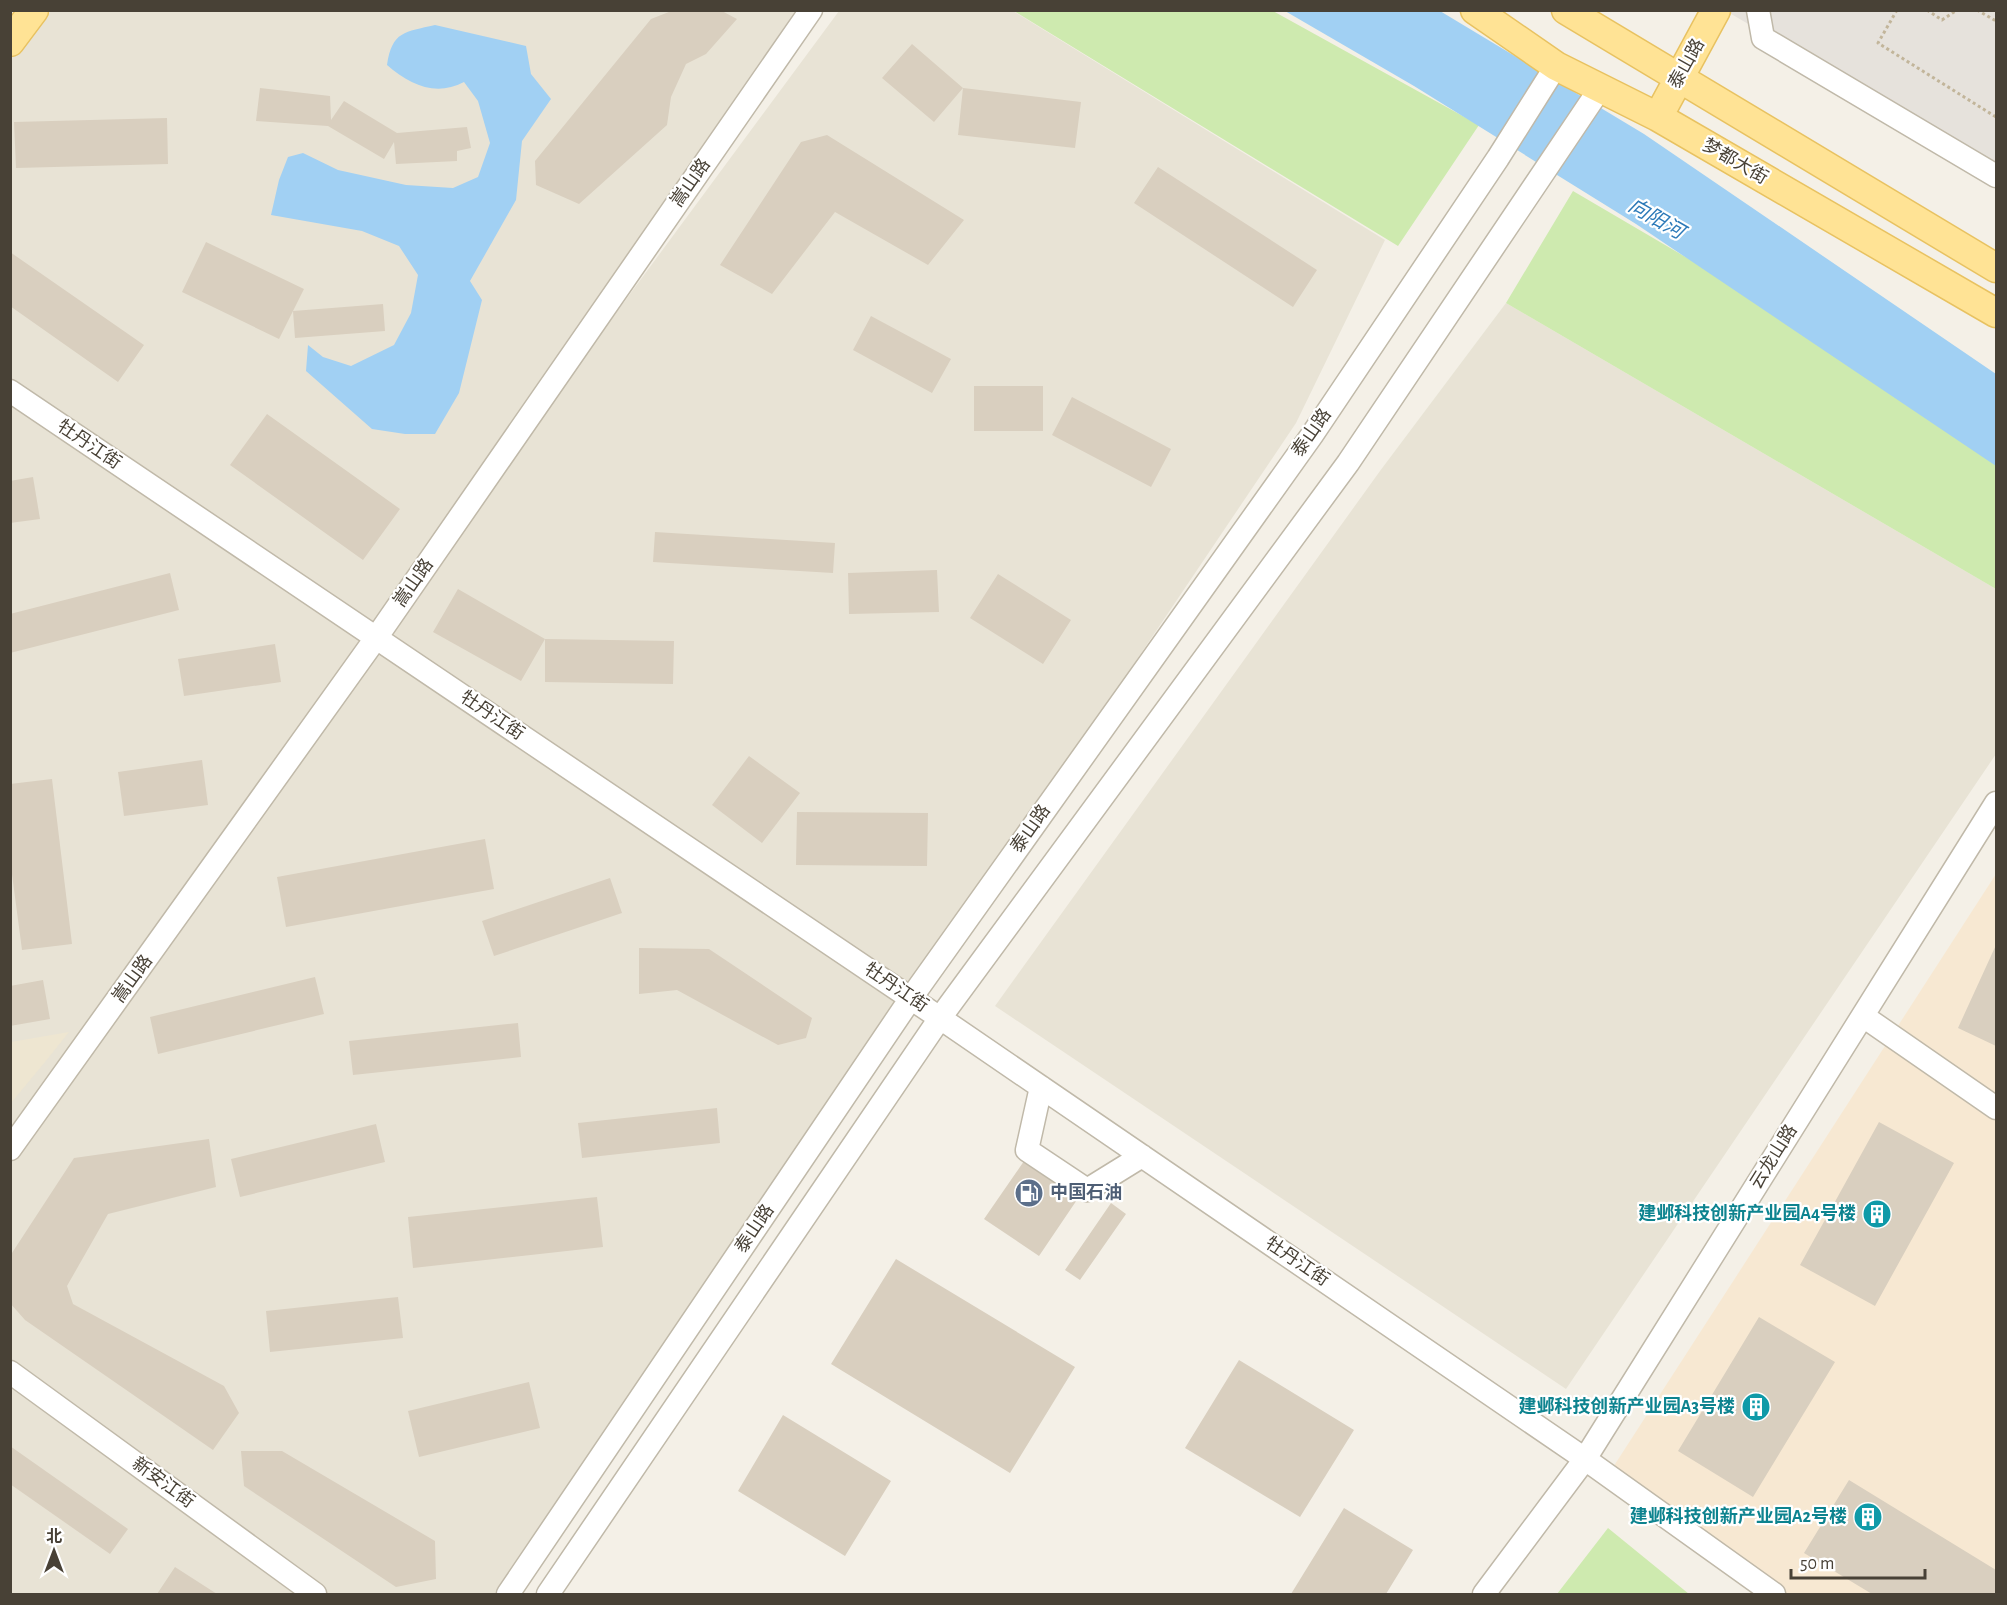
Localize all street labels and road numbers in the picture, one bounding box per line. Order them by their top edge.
street label: 泰山路 [1664,35,1708,92]
street label: 梦都大街 [1699,134,1772,188]
street label: 嵩山路 [667,155,714,210]
street label: 泰山路 [1288,405,1335,460]
street label: 牡丹江街 [54,416,125,473]
street label: 嵩山路 [390,555,437,610]
street label: 牡丹江街 [457,687,528,744]
street label: 泰山路 [1007,801,1054,856]
street label: 嵩山路 [108,951,156,1006]
street label: 牡丹江街 [861,959,932,1016]
street label: 云龙山路 [1746,1121,1801,1192]
street label: 泰山路 [731,1200,778,1256]
street label: 牡丹江街 [1262,1233,1333,1290]
street label: 新安江街 [129,1453,199,1511]

